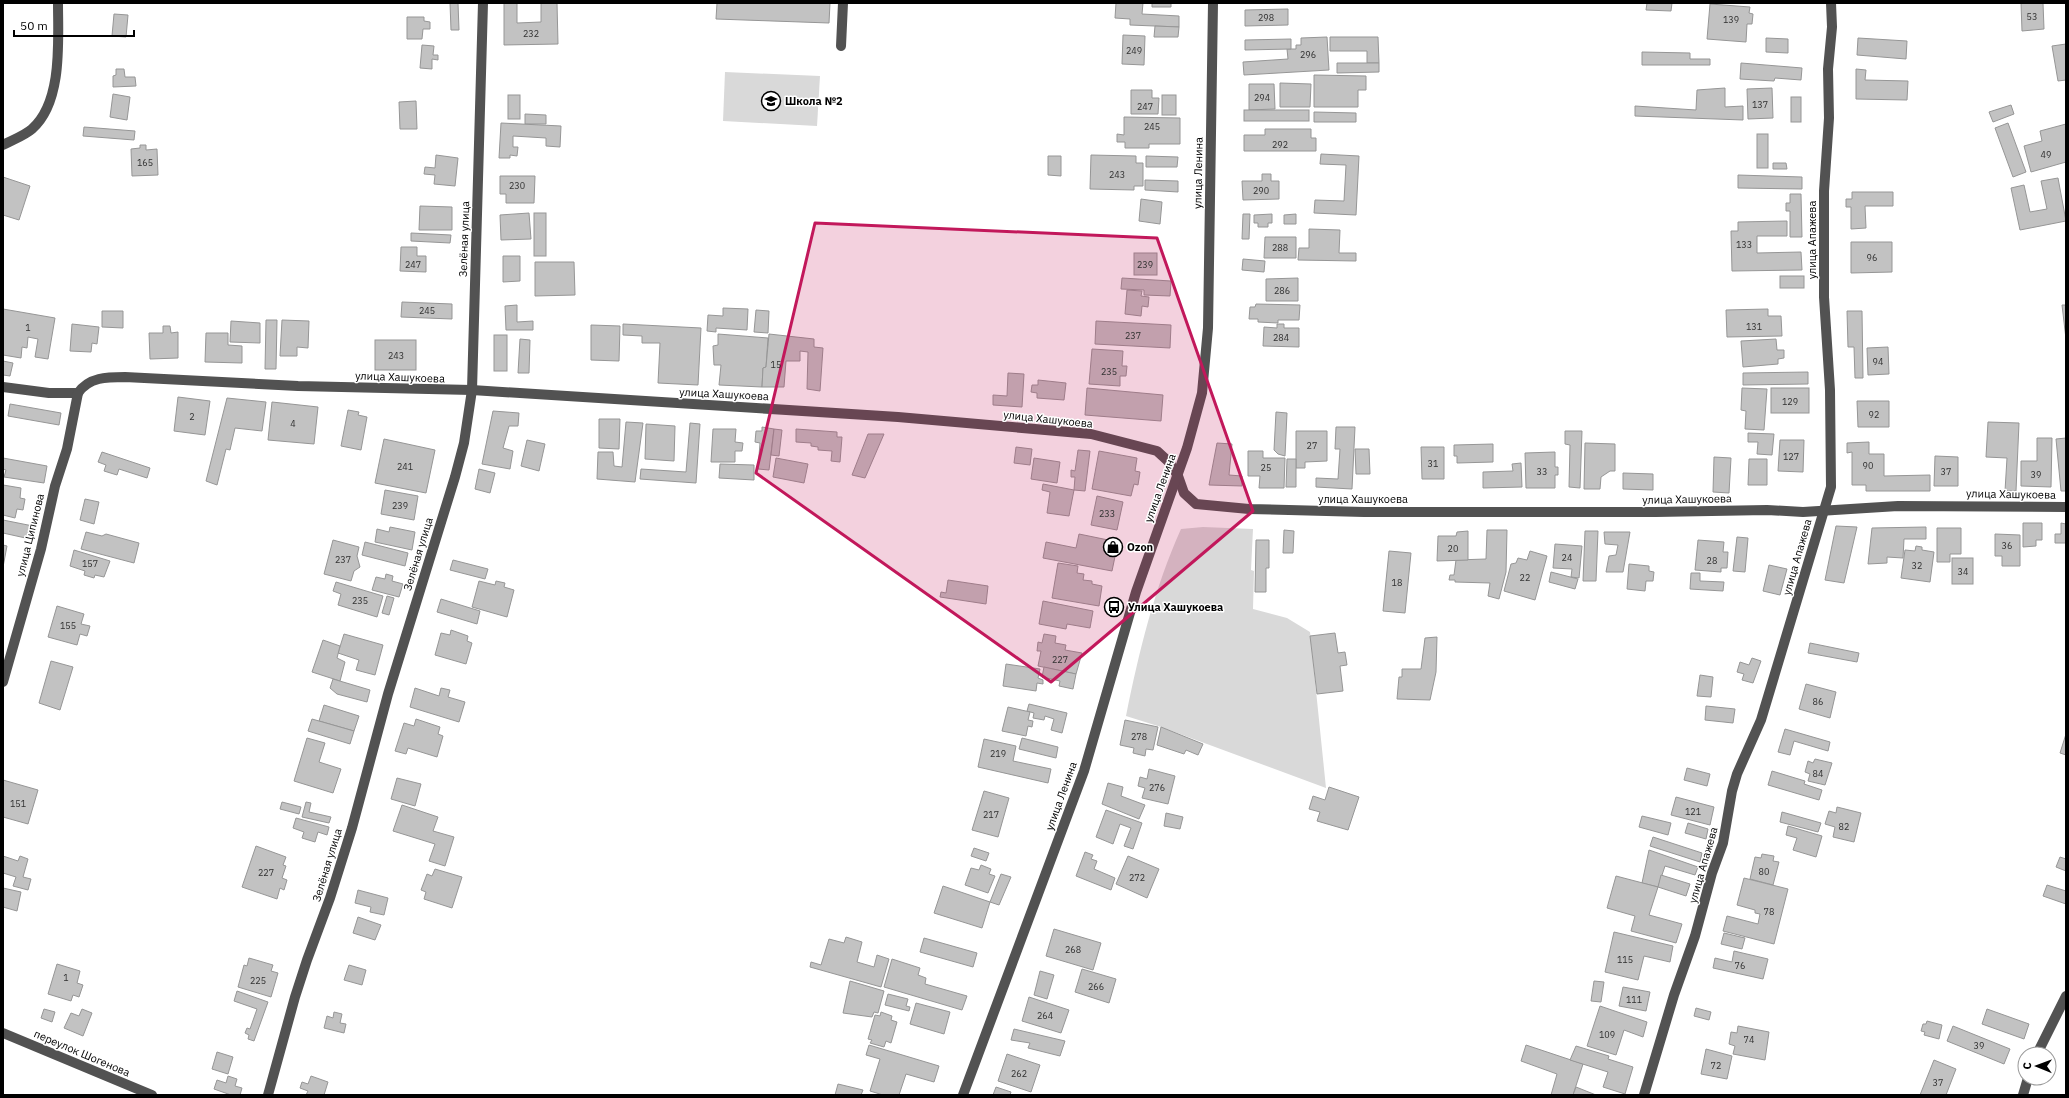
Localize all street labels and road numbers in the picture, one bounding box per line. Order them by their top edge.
street label: улица Ленина [1190,137,1206,209]
street label: Зелёная улица [456,201,472,277]
street label: улица Апажева [1805,201,1819,279]
street label: улица Хашукоева [355,368,445,386]
street label: улица Хашукоева [679,385,769,403]
street label: улица Хашукоева [1003,407,1094,431]
street label: улица Ленина [1141,452,1179,524]
street label: улица Хашукоева [1966,486,2056,502]
street label: улица Хашукоева [1642,491,1732,507]
street label: улица Ципинова [13,492,47,578]
street label: улица Хашукоева [1318,492,1408,506]
street label: Зелёная улица [400,515,436,592]
street label: улица Апажева [1779,517,1815,597]
street label: улица Ленина [1042,760,1080,832]
street label: улица Апажева [1685,825,1721,905]
street label: Зелёная улица [309,826,345,903]
street label: переулок Шогенова [32,1026,132,1080]

